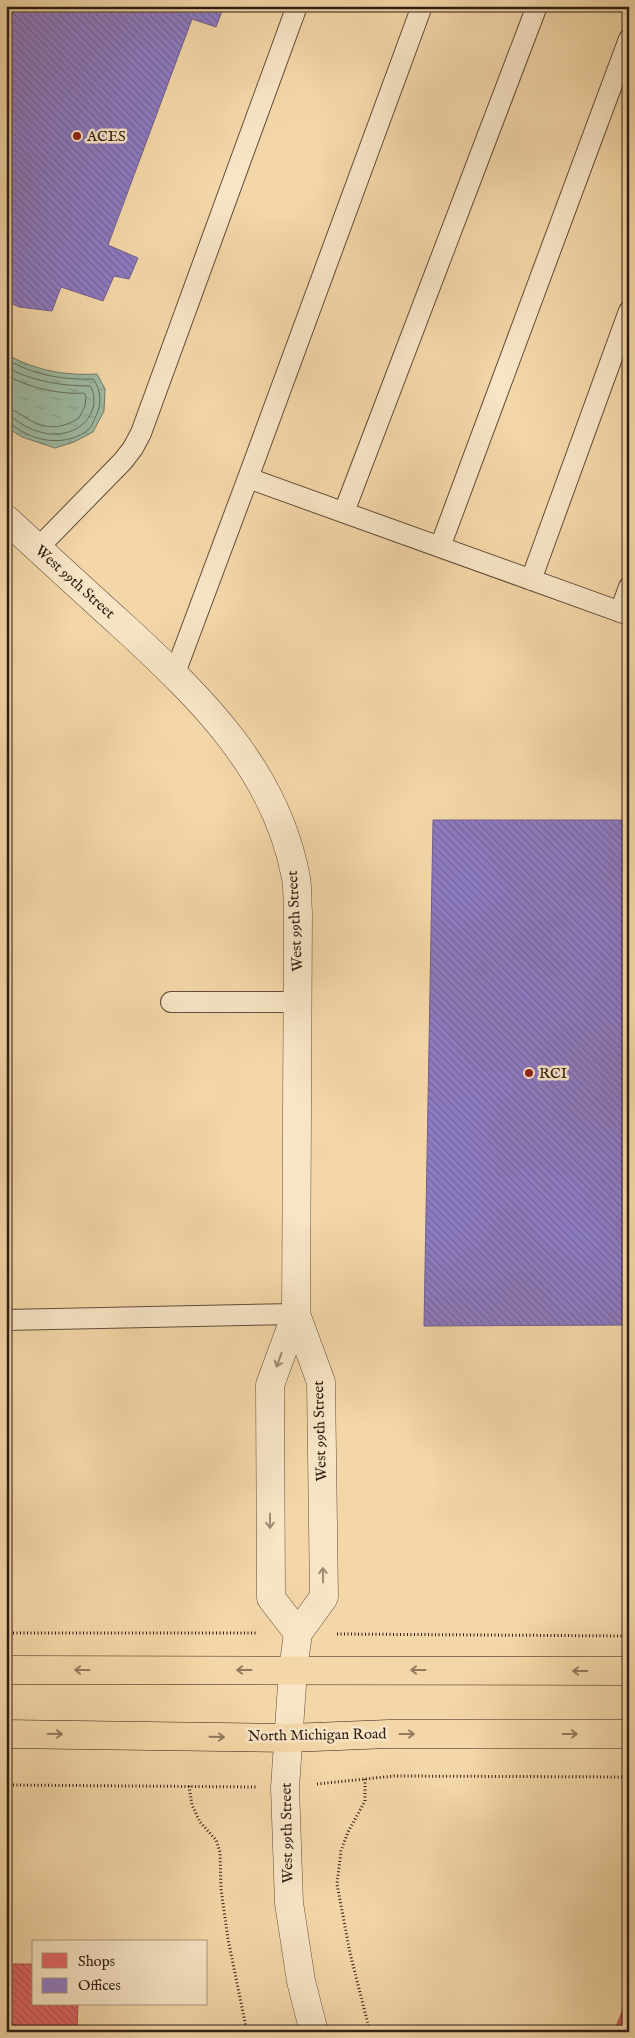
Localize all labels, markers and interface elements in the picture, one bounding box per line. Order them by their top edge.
place label: ACES [86,127,126,146]
marker: ACES [71,130,83,142]
street label: West 99th Street [31,541,119,623]
street label: West 99th Street [283,870,307,972]
place label: RCI [539,1064,568,1083]
marker: RCI [523,1067,535,1079]
one-way arrow [274,1351,283,1367]
street label: West 99th Street [309,1380,331,1482]
one-way arrow [266,1512,275,1528]
one-way arrow [319,1567,328,1583]
one-way arrow [74,1665,90,1675]
one-way arrow [236,1665,252,1675]
one-way arrow [410,1665,426,1675]
one-way arrow [572,1666,588,1676]
street label: North Michigan Road [247,1724,388,1746]
one-way arrow [399,1729,415,1739]
one-way arrow [562,1729,578,1739]
one-way arrow [47,1730,63,1739]
one-way arrow [209,1732,225,1742]
street label: West 99th Street [277,1782,297,1884]
legend [32,1940,208,2006]
text: Shops [78,1952,115,1971]
text: Offices [78,1976,121,1995]

